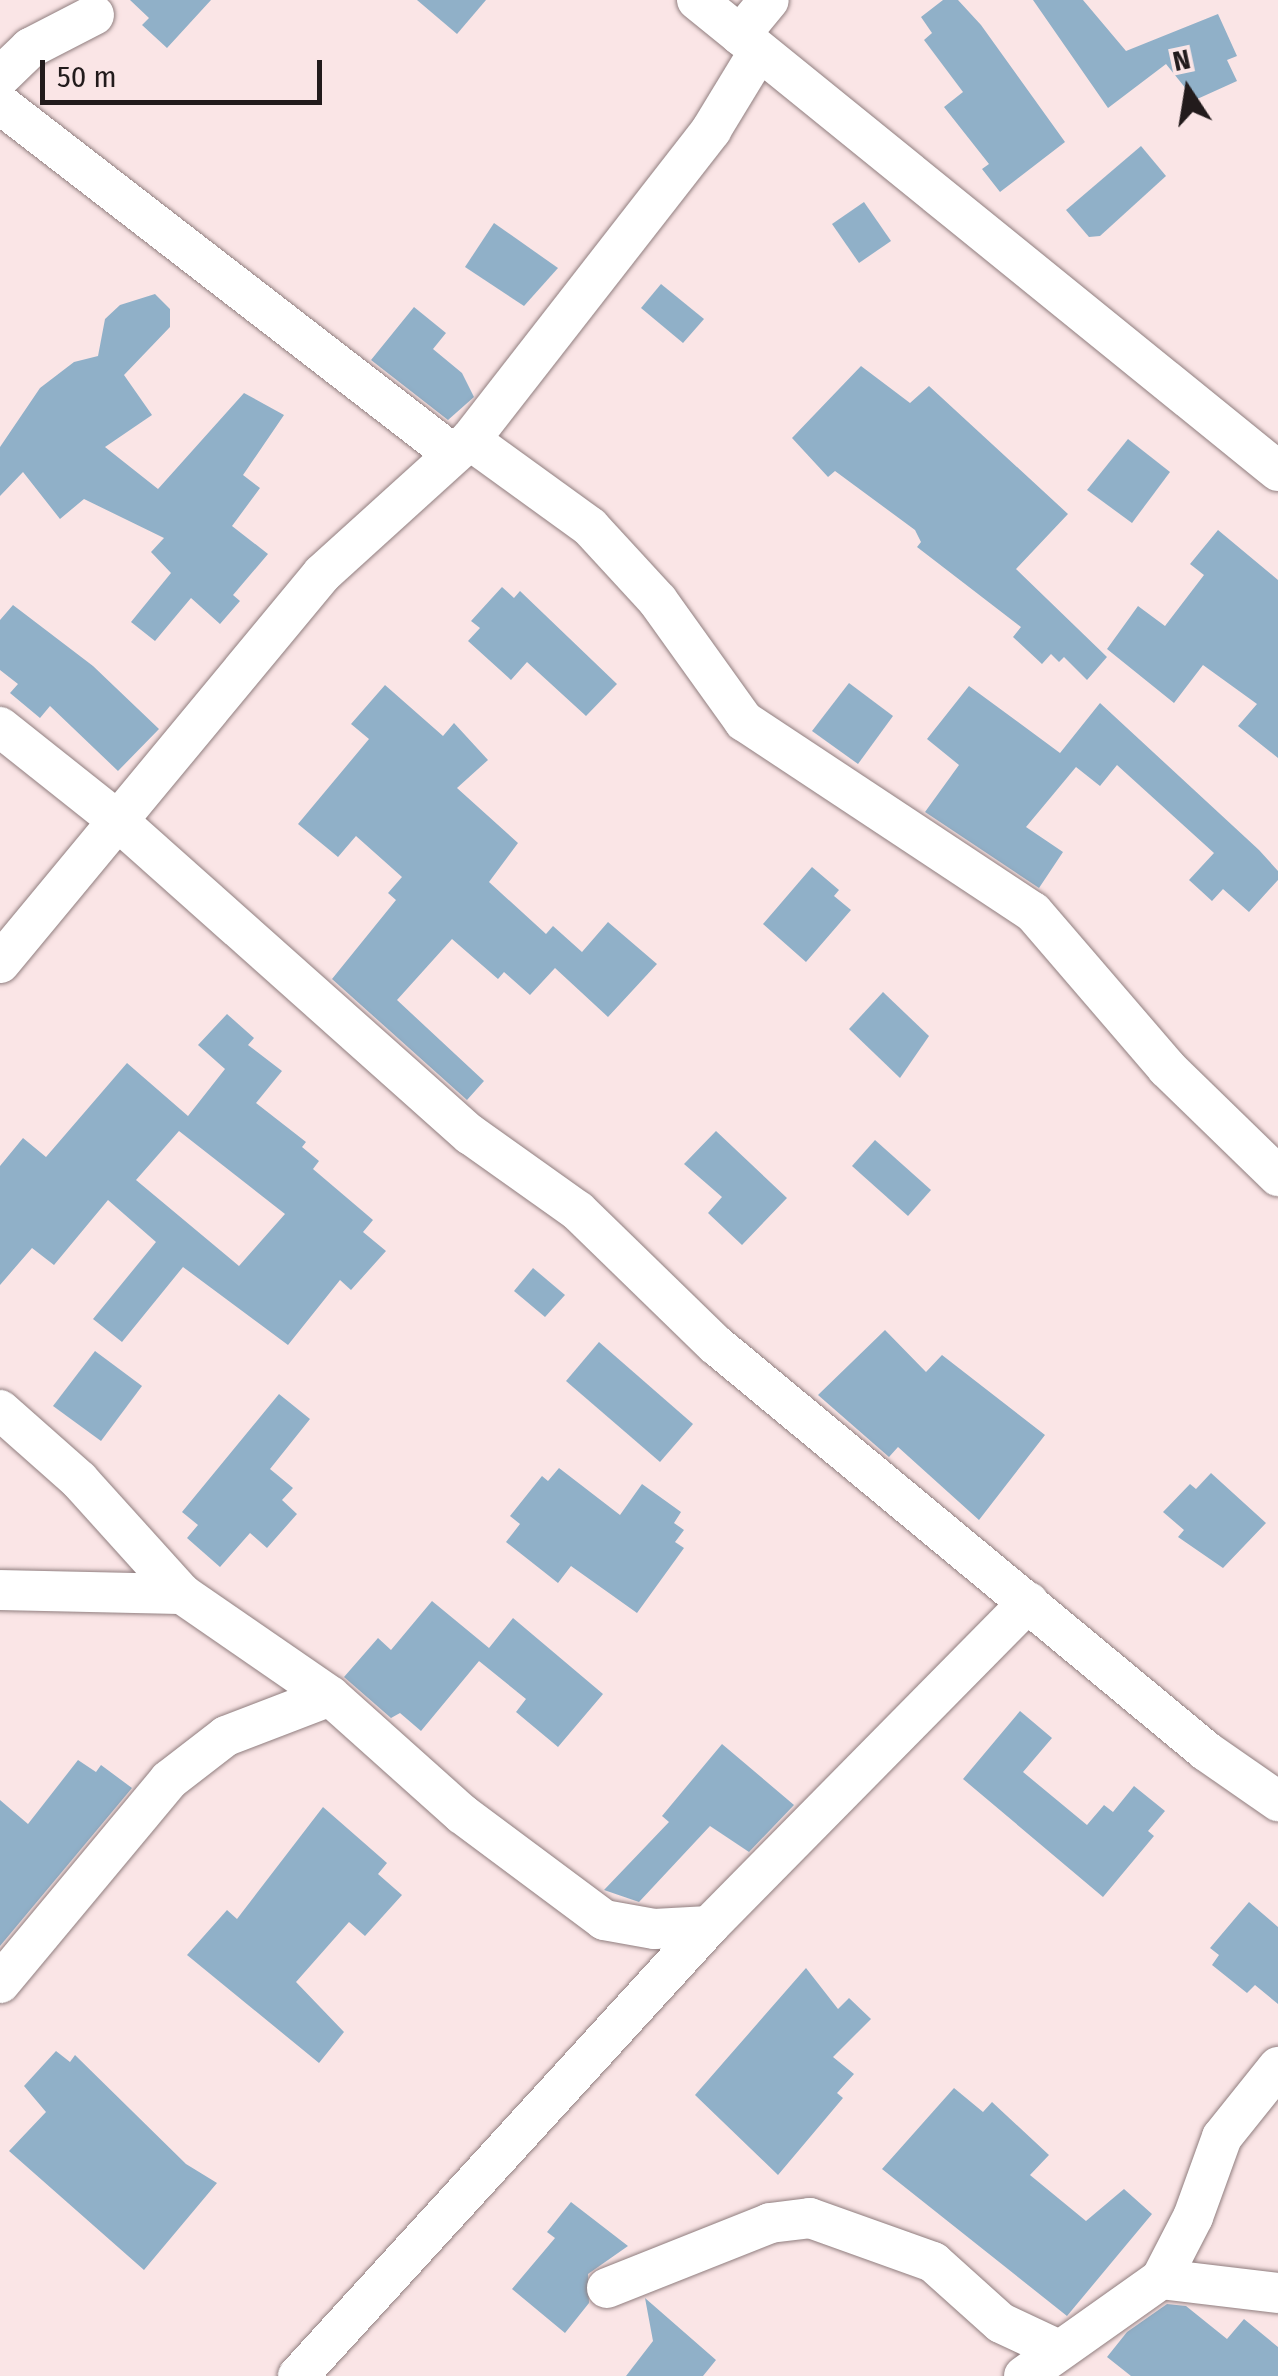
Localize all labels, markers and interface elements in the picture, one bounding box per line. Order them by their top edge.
scale bar [45,40,328,102]
north arrow [1138,40,1238,140]
text: N [1170,42,1193,78]
text: 50 m [57,59,117,95]

